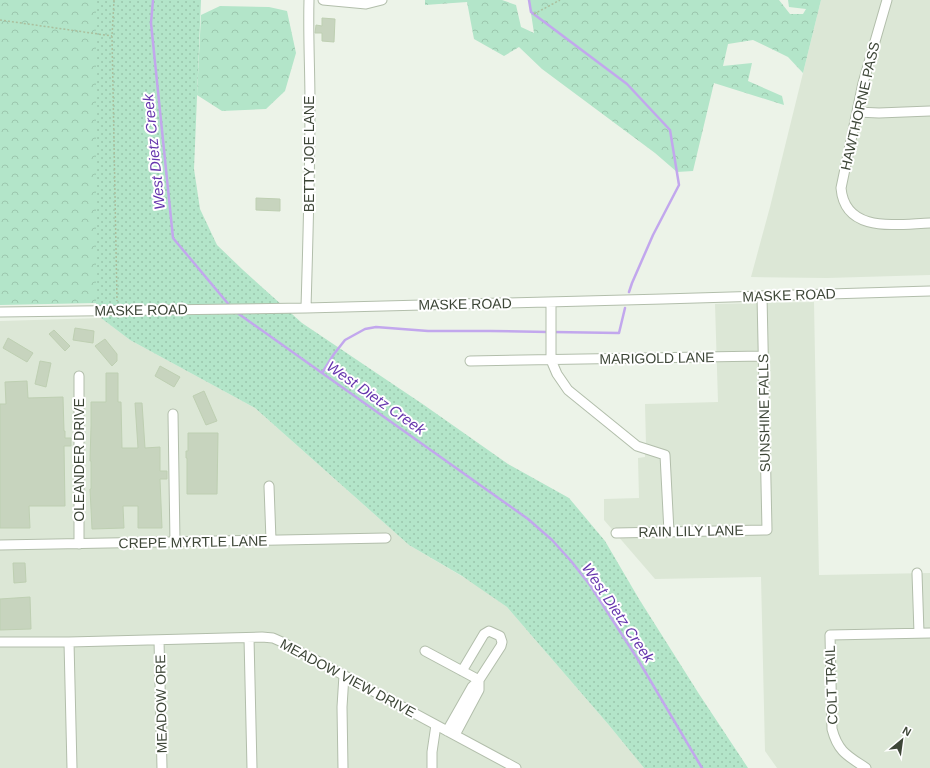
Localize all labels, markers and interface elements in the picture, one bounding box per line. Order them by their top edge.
street label: HAWTHORNE PASS [837,40,883,172]
water label: West Dietz Creek [139,92,168,211]
street label: BETTY JOE LANE [301,96,317,212]
street label: MASKE ROAD [742,285,836,305]
street label: MASKE ROAD [418,295,512,313]
street label: MASKE ROAD [94,301,188,319]
street label: MARIGOLD LANE [599,349,715,367]
street label: SUNSHINE FALLS [755,354,773,472]
water label: West Dietz Creek [324,357,430,439]
street label: OLEANDER DRIVE [71,398,87,522]
street label: RAIN LILY LANE [638,522,744,540]
street label: CREPE MYRTLE LANE [118,533,268,551]
water label: West Dietz Creek [579,560,659,667]
street label: MEADOW VIEW DRIVE [278,636,418,720]
street label: COLT TRAIL [822,645,840,725]
street label: MEADOW ORE [152,654,170,754]
north arrow [882,720,922,760]
text: N [900,724,913,738]

